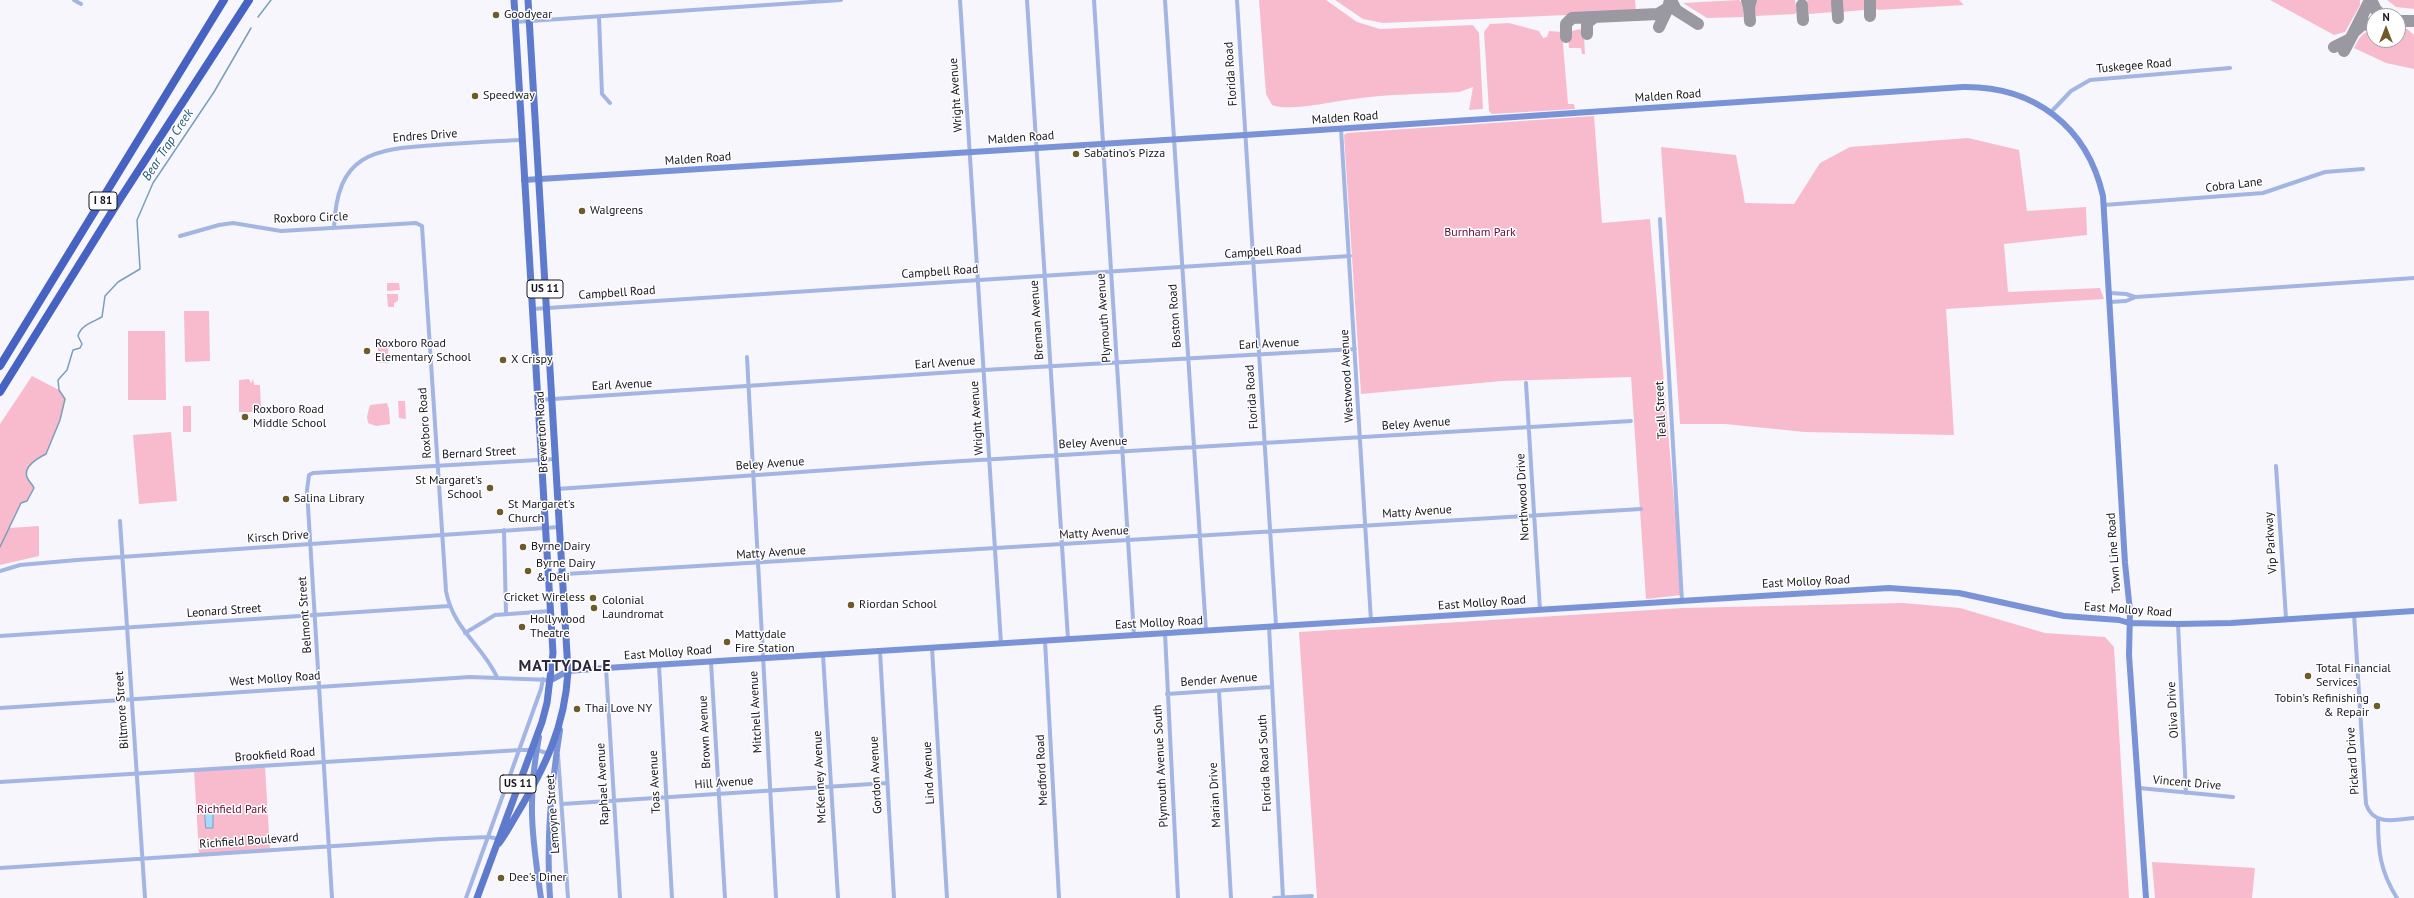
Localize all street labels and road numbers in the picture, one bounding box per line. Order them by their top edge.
street label: Florida Road [1222,41,1240,107]
street label: Tuskegee Road [2096,56,2172,76]
street label: Wright Avenue [946,57,966,133]
street label: Malden Road [1634,86,1702,106]
street label: Malden Road [1311,108,1379,128]
street label: Endres Drive [392,127,458,145]
street label: Malden Road [987,128,1055,148]
street label: Malden Road [664,149,732,169]
street label: Cobra Lane [2205,174,2263,196]
road number: I 81 [89,192,117,210]
street label: Roxboro Circle [273,210,349,226]
street label: Campbell Road [1224,242,1302,262]
street label: Campbell Road [901,262,979,282]
street label: Plymouth Avenue [1094,273,1114,363]
road number: US 11 [527,280,563,298]
street label: Breman Avenue [1027,280,1047,360]
street label: Campbell Road [578,283,656,303]
street label: Boston Road [1166,284,1184,348]
street label: Westwood Avenue [1337,329,1357,423]
street label: Earl Avenue [1238,335,1300,353]
street label: Earl Avenue [914,354,976,372]
street label: Florida Road [1243,364,1261,430]
street label: Earl Avenue [591,376,653,394]
street label: Wright Avenue [967,380,987,456]
street label: Teall Street [1652,381,1670,439]
street label: Roxboro Road [415,387,435,459]
street label: Brewerton Road [533,391,551,473]
street label: Beley Avenue [1381,414,1451,434]
street label: Beley Avenue [1058,434,1128,452]
street label: Bernard Street [442,444,516,462]
street label: Northwood Drive [1514,453,1532,541]
street label: Beley Avenue [735,454,805,474]
street label: Matty Avenue [1382,502,1452,522]
street label: Vip Parkway [2262,511,2280,575]
street label: Town Line Road [2104,512,2124,594]
street label: Matty Avenue [1059,523,1129,543]
street label: Kirsch Drive [247,528,309,546]
street label: Matty Avenue [736,543,806,563]
street label: East Molloy Road [1762,573,1850,591]
street label: Belmont Street [295,576,315,654]
street label: East Molloy Road [1438,593,1526,613]
street label: East Molloy Road [2084,600,2172,620]
street label: Leonard Street [186,601,262,621]
street label: East Molloy Road [1115,614,1203,632]
street label: East Molloy Road [624,643,712,663]
street label: West Molloy Road [229,669,321,689]
street label: Mitchell Avenue [747,670,765,754]
street label: Bender Avenue [1180,670,1258,690]
street label: Biltmore Street [112,671,132,749]
street label: Oliva Drive [2164,681,2182,739]
street label: Brown Avenue [696,695,714,769]
street label: Plymouth Avenue South [1151,704,1171,828]
street label: Florida Road South [1255,714,1275,812]
street label: Pickard Drive [2343,727,2363,795]
street label: McKenney Avenue [810,730,830,824]
street label: Medford Road [1033,734,1051,806]
street label: Gordon Avenue [867,736,885,814]
street label: Lind Avenue [920,741,938,805]
street label: Raphael Avenue [594,743,612,825]
street label: Brookfield Road [234,745,316,765]
street label: Toas Avenue [646,750,664,814]
street label: Marian Drive [1206,762,1224,828]
street label: Vincent Drive [2152,773,2222,793]
street label: Lemoyne Street [543,774,563,854]
street label: Hill Avenue [694,774,754,792]
road number: US 11 [500,775,536,793]
street label: Richfield Boulevard [199,830,299,852]

